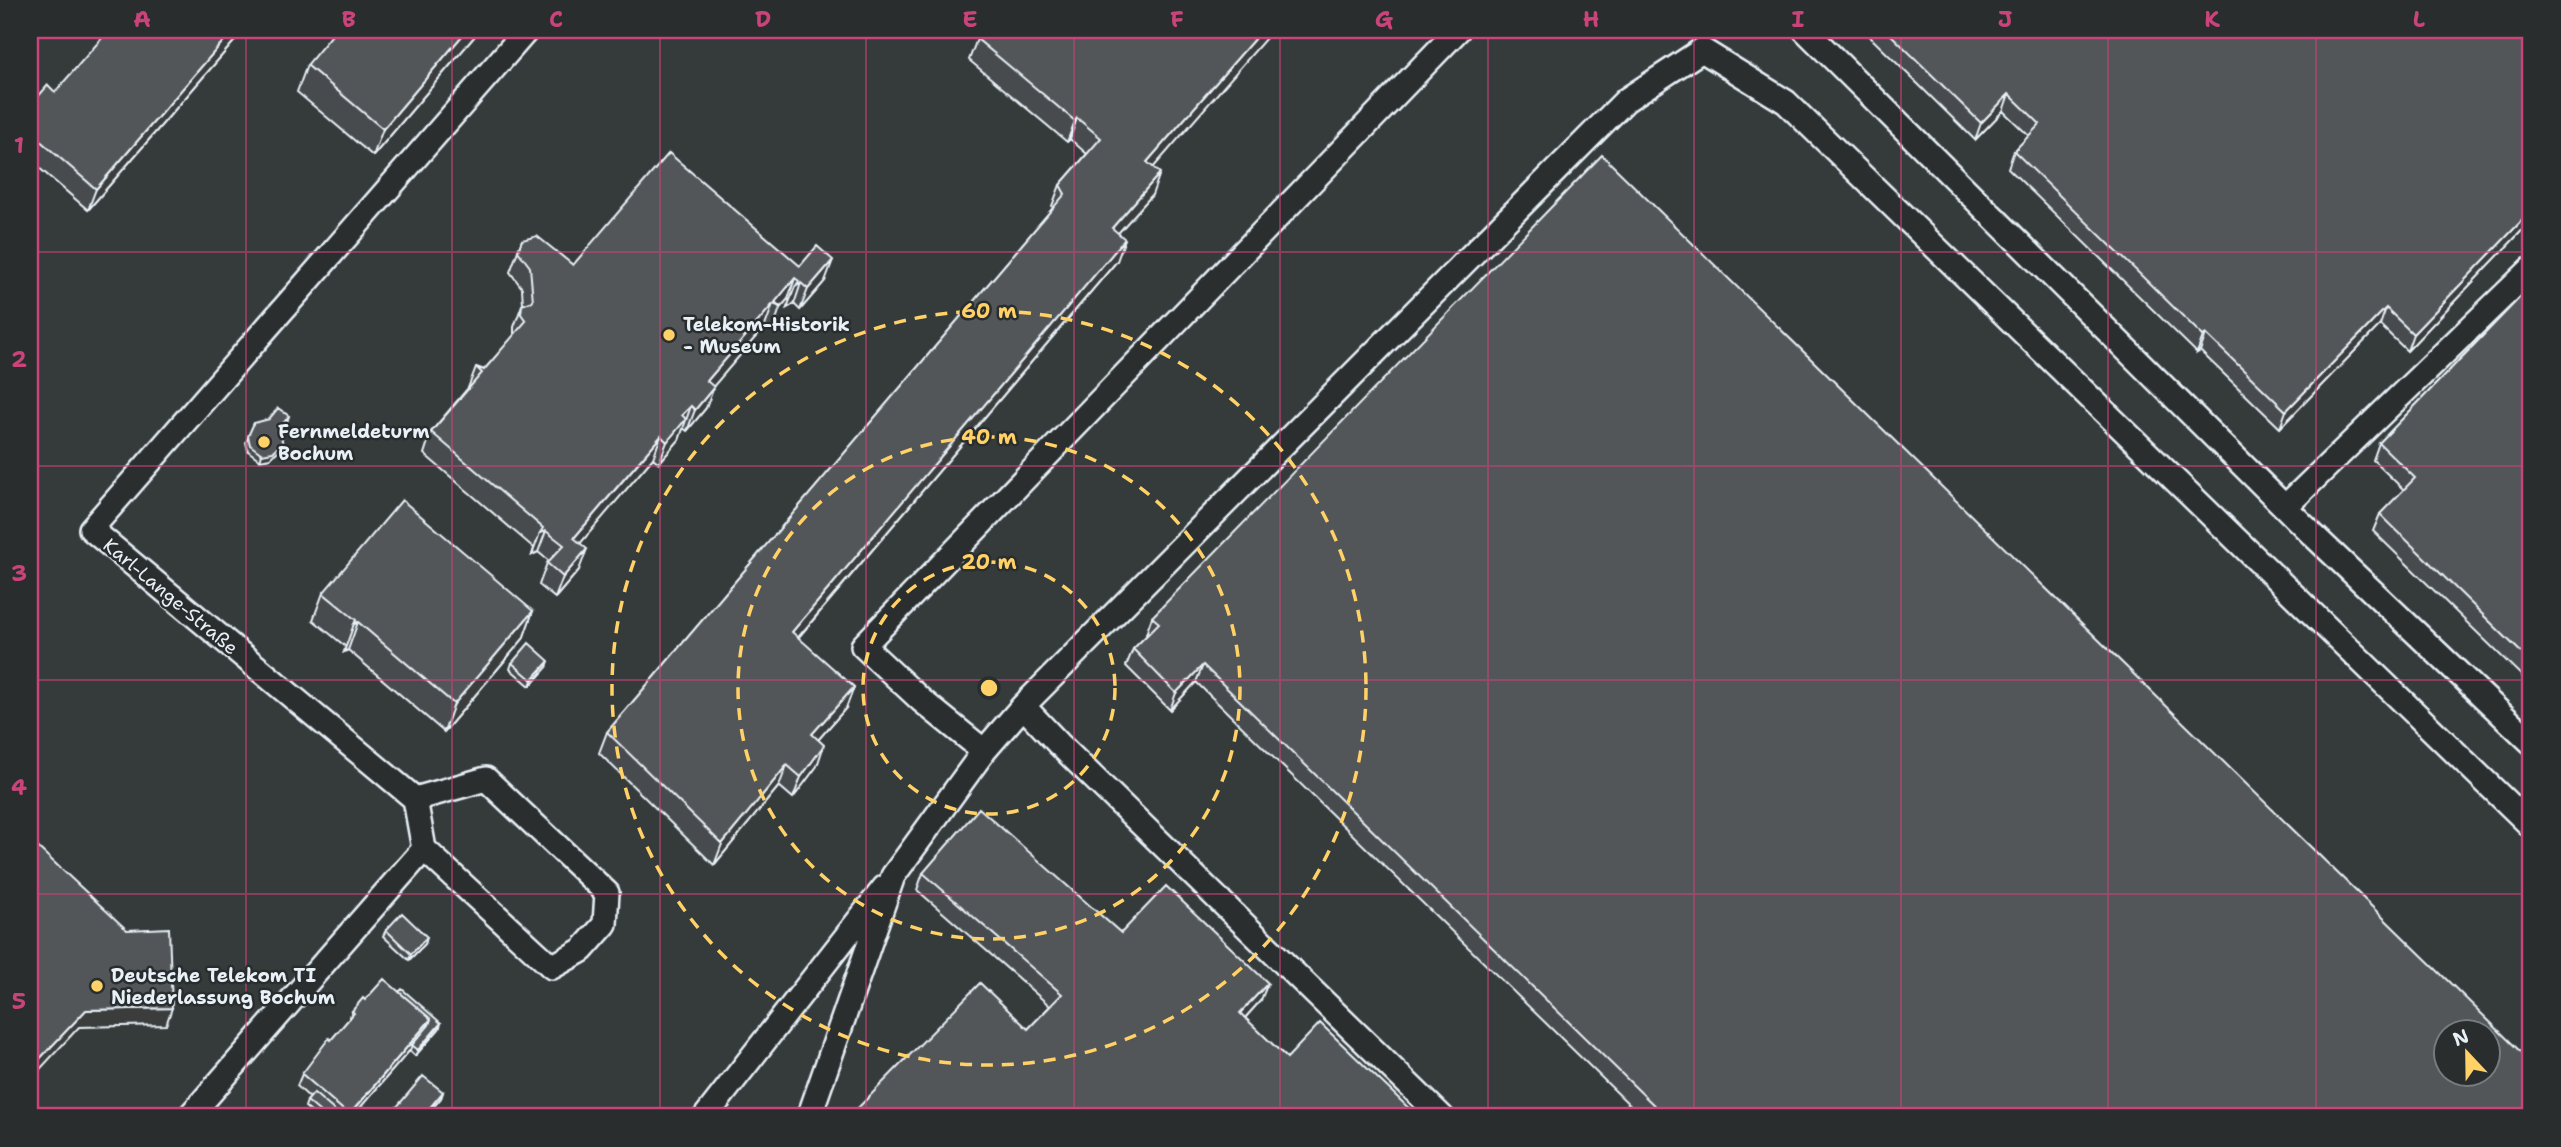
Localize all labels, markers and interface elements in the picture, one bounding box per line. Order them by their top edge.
text: A [133,4,151,34]
text: B [342,4,356,34]
text: C [549,4,563,34]
text: D [755,4,771,34]
text: E [962,4,978,34]
text: F [1170,4,1184,34]
text: G [1375,4,1394,34]
text: H [1583,4,1599,34]
text: I [1792,4,1805,34]
text: J [1998,4,2012,34]
text: K [2204,4,2220,34]
text: L [2413,4,2425,34]
text: 1 [14,130,24,160]
text: 60 m [961,297,1017,325]
place label: Telekom-Historik - Museum [683,312,850,359]
marker: Telekom-Historik - Museum [661,327,677,343]
text: 2 [11,344,27,374]
place label: Fernmeldeturm Bochum [278,419,430,466]
text: 40 m [961,423,1017,451]
marker: Fernmeldeturm Bochum [256,434,272,450]
street label: Karl-Lange-Straße [98,533,243,660]
text: 20 m [961,548,1017,576]
text: 3 [11,558,27,588]
centre of rings [977,676,1001,700]
text: 4 [11,772,27,802]
place label: Deutsche Telekom TI Niederlassung Bochum [111,963,335,1010]
marker: Deutsche Telekom TI Niederlassung Bochum [89,978,105,994]
text: 5 [12,986,26,1016]
north arrow [2432,1018,2502,1088]
text: N [2449,1023,2472,1052]

